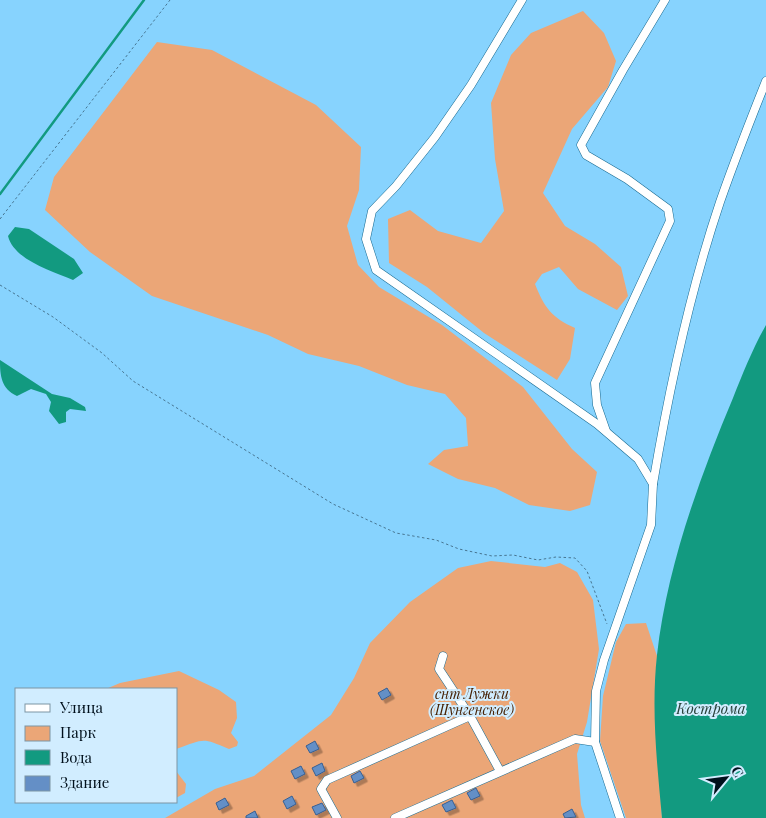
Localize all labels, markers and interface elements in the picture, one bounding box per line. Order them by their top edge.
park label: снт Лужки (Шунгенское) [430,684,514,719]
legend [15,688,178,803]
text: Улица [59,697,103,717]
water label: Кострома [675,698,746,718]
text: Парк [60,722,96,742]
text: Вода [60,747,93,767]
north arrow [701,753,751,803]
text: С [727,763,749,780]
text: Здание [60,772,109,792]

